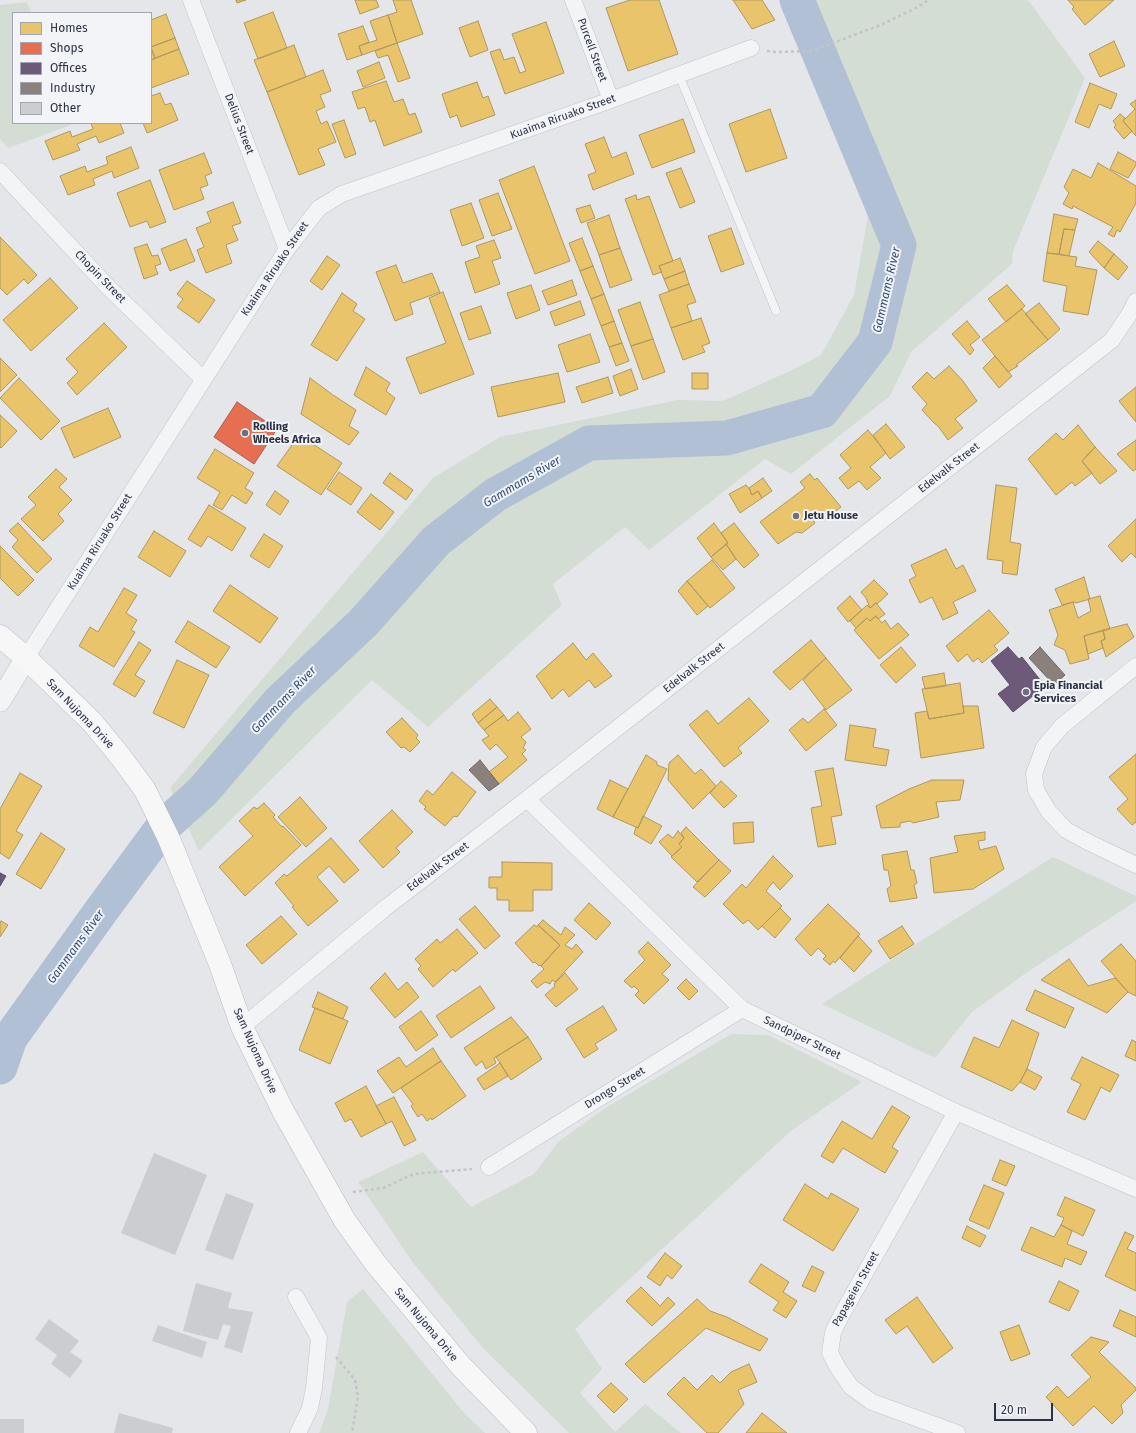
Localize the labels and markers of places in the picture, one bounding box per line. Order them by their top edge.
place label: Rolling Wheels Africa [253,420,321,446]
marker: Rolling Wheels Africa [240,428,250,438]
place label: Jetu House [804,509,858,523]
marker: Jetu House [791,511,801,521]
place label: Epia Financial Services [1034,679,1102,705]
marker: Epia Financial Services [1021,687,1031,697]

